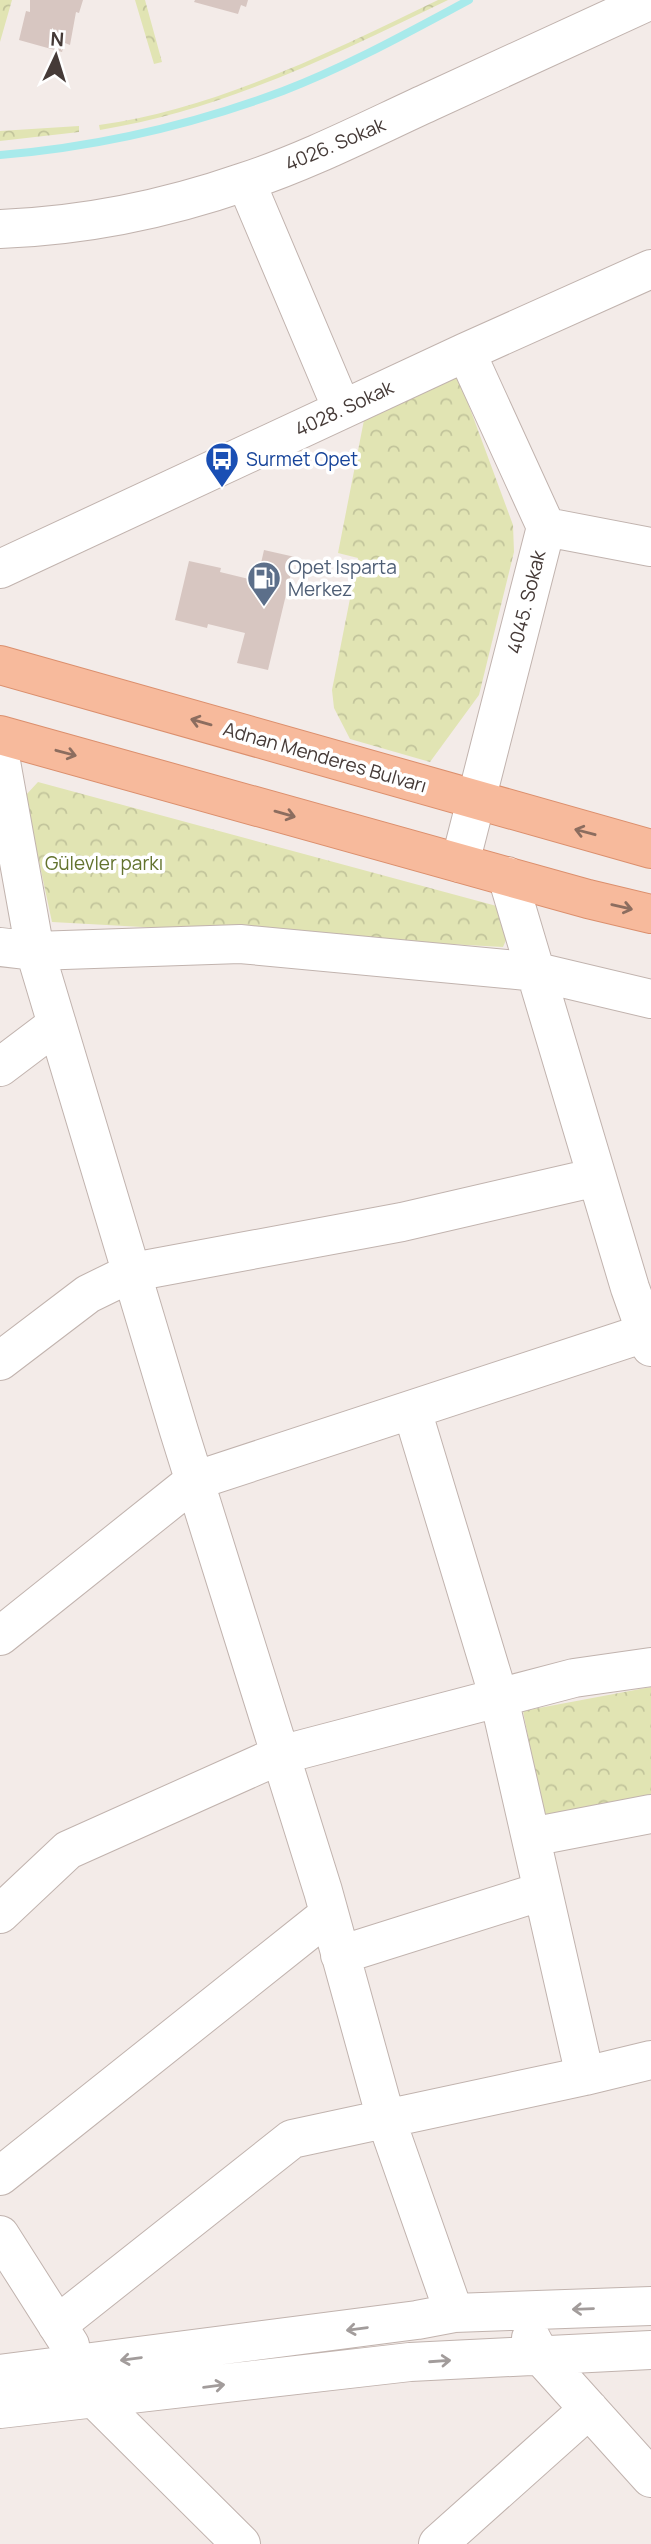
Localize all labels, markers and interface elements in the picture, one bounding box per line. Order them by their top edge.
north arrow [21,21,91,91]
text: N [49,26,65,52]
street label: 4026. Sokak [281,111,390,177]
street label: 4028. Sokak [291,374,398,442]
bus stop icon: Surmet Opet [203,440,241,489]
place label: Surmet Opet [246,446,358,472]
street label: 4045. Sokak [501,547,552,657]
place label: Opet Isparta Merkez [288,554,397,602]
fuel station icon: Opet Isparta Merkez [245,559,283,608]
one-way arrow [191,715,213,728]
street label: Adnan Menderes Bulvarı [220,716,430,798]
one-way arrow [55,748,77,761]
one-way arrow [274,809,296,822]
one-way arrow [574,824,596,837]
park label: Gülevler parkı [45,850,163,876]
one-way arrow [611,901,633,914]
one-way arrow [572,2302,595,2315]
one-way arrow [346,2322,368,2335]
one-way arrow [120,2352,143,2365]
one-way arrow [428,2354,451,2367]
one-way arrow [202,2379,225,2392]

